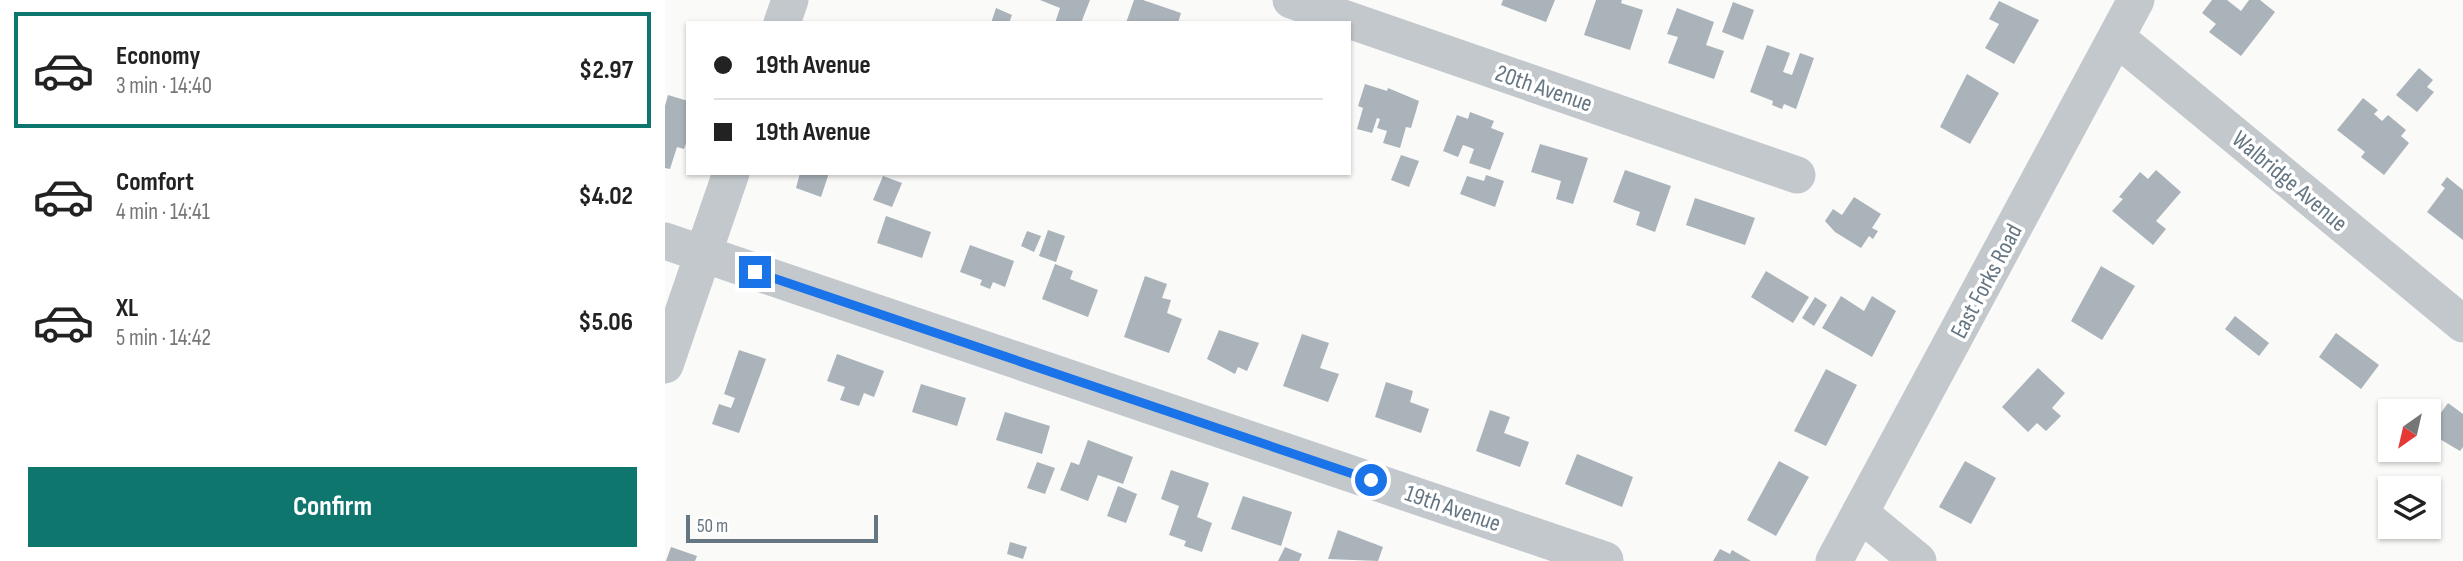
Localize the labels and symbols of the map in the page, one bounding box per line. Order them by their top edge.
street label: 20th Avenue [1492,58,1596,119]
street label: Walbridge Avenue [2226,125,2353,238]
street label: East Forks Road [1944,219,2029,343]
route end [739,256,771,288]
north arrow [2378,399,2441,462]
route start [1355,464,1387,496]
street label: 19th Avenue [1401,479,1505,538]
scale bar [686,512,879,544]

